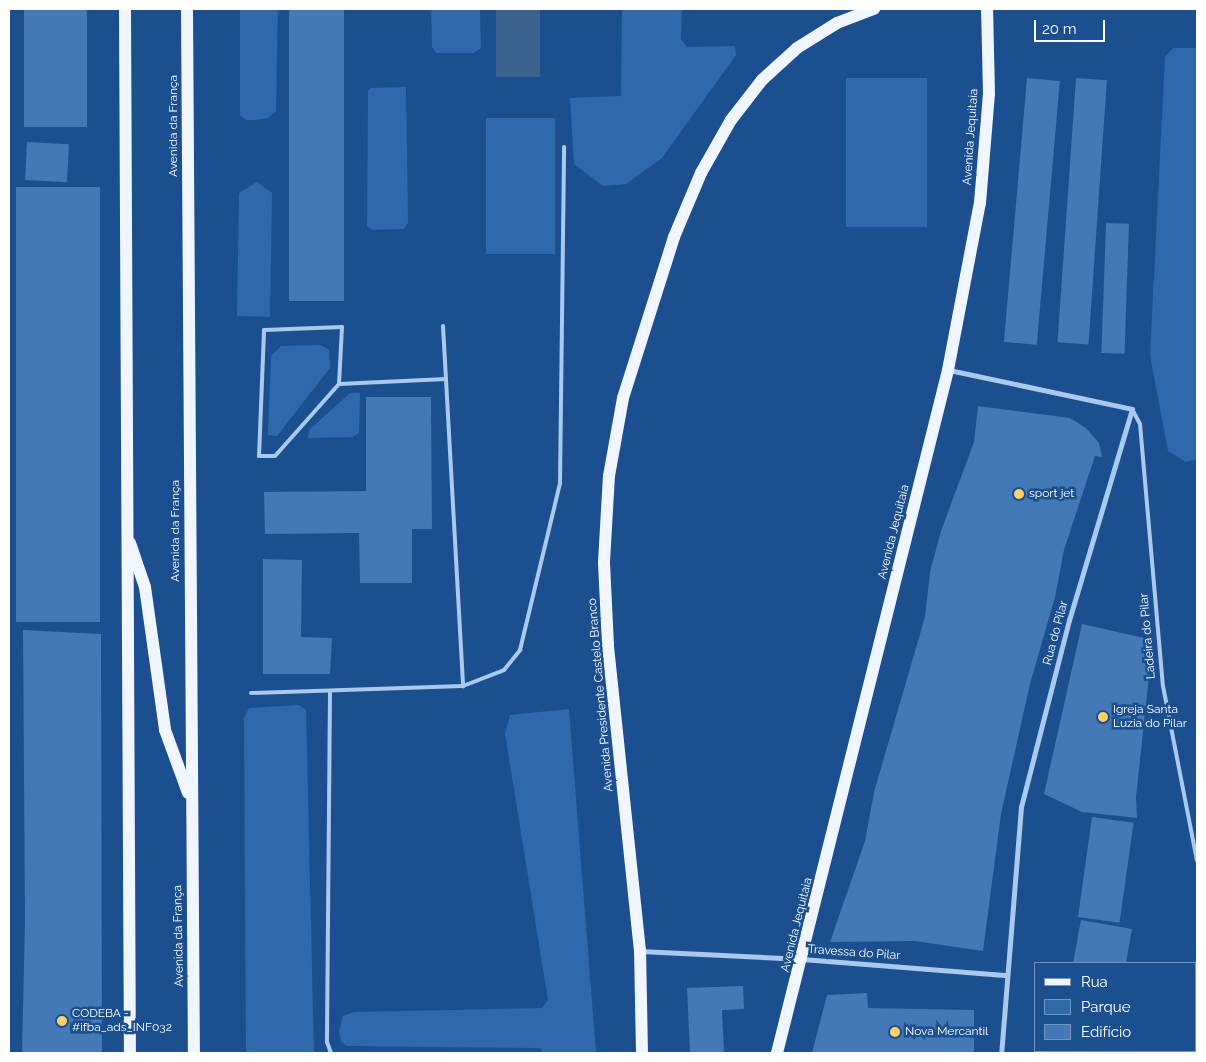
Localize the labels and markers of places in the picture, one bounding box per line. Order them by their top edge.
place label: sport jet [1029,487,1074,501]
marker: sport jet [1013,488,1025,500]
place label: Igreja Santa Luzia do Pilar [1113,703,1187,731]
marker: Igreja Santa Luzia do Pilar [1097,711,1109,723]
place label: CODEBA - #ifba_ads_INF032 [72,1007,172,1035]
marker: CODEBA - #ifba_ads_INF032 [56,1015,68,1027]
place label: Nova Mercantil [905,1025,988,1039]
marker: Nova Mercantil [889,1026,901,1038]

